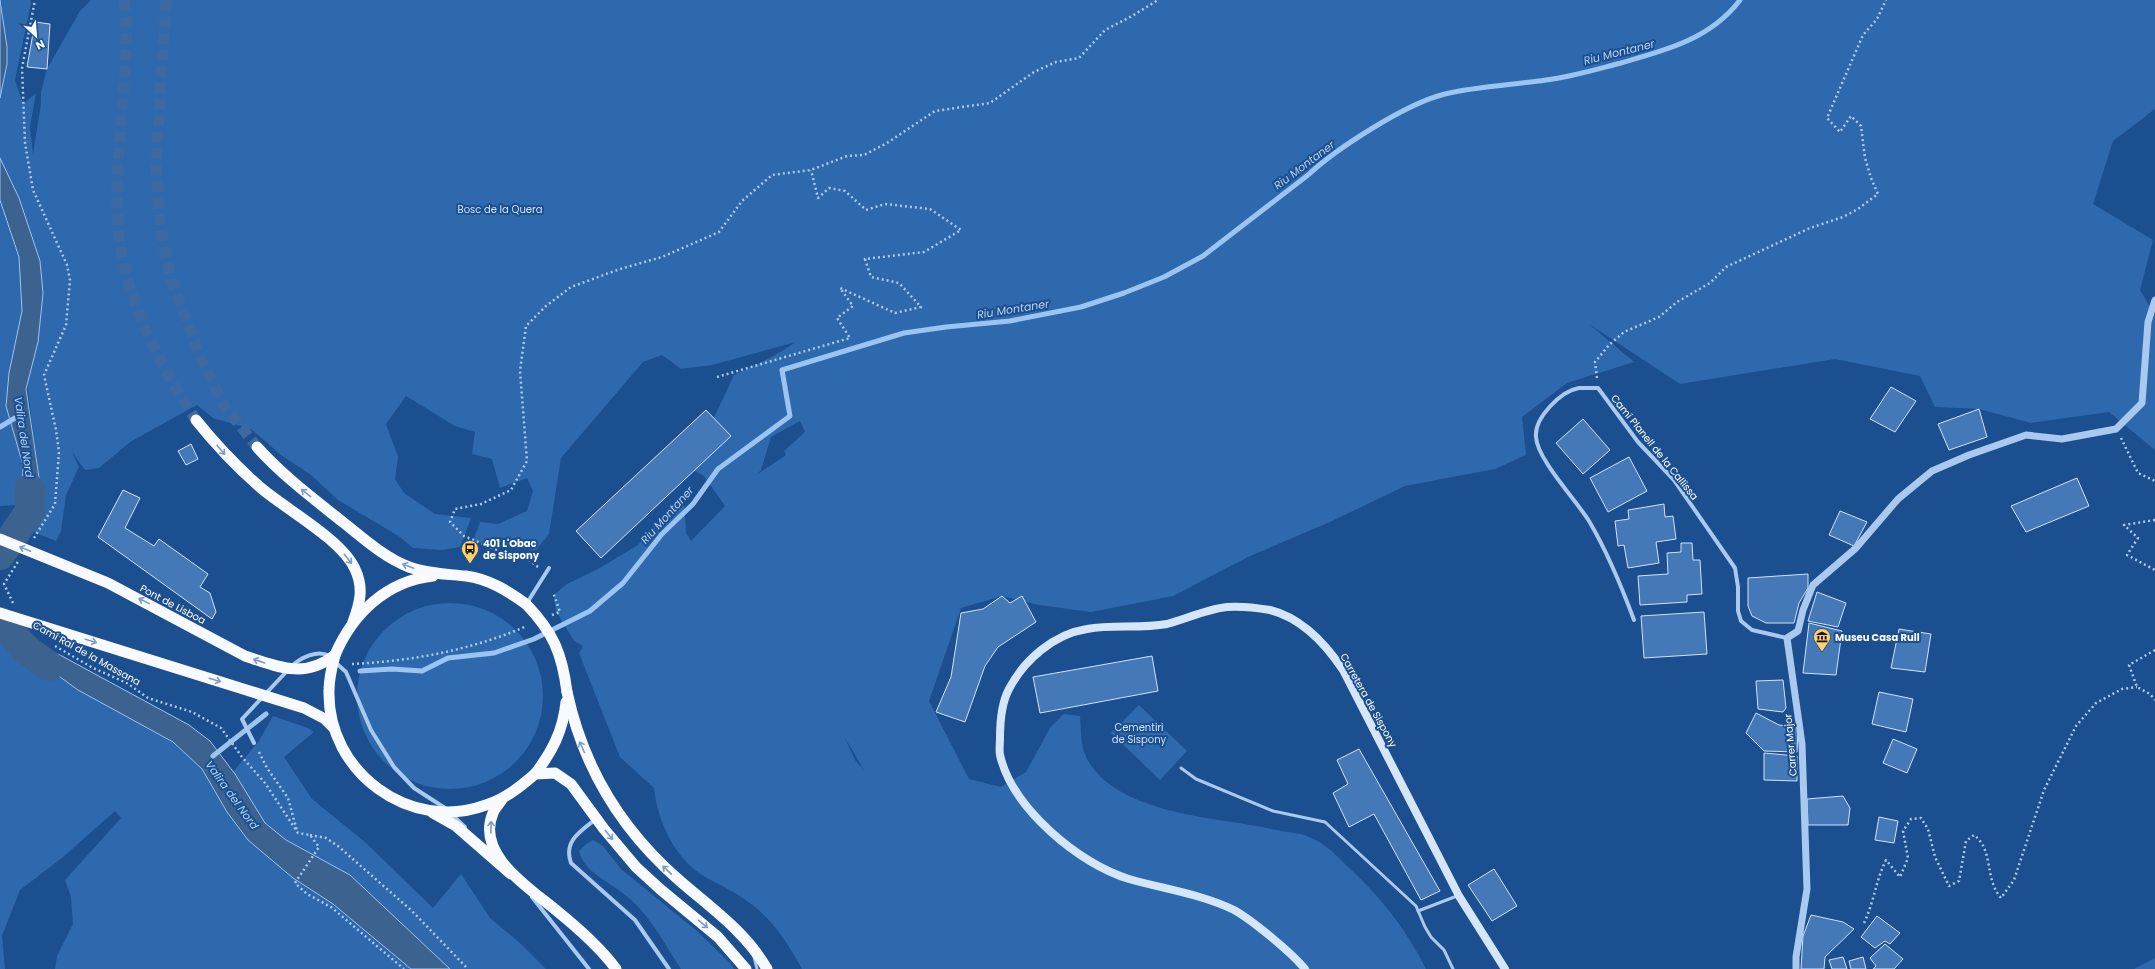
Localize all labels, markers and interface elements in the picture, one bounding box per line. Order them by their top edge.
north arrow [16,16,56,56]
water label: Riu Montaner [1582,35,1657,69]
text: N [33,36,48,54]
water label: Riu Montaner [1270,136,1339,193]
park label: Bosc de la Quera [458,202,542,217]
water label: Riu Montaner [976,295,1051,323]
street label: Camí Planell de la Callissa [1607,391,1702,503]
water label: Valira del Nord [10,395,38,479]
one-way arrow [216,445,225,456]
water label: Riu Montaner [637,482,698,547]
one-way arrow [301,489,312,498]
place label: 401 L'Obac de Sispony [483,536,540,563]
bus stop icon: 401 L'Obac de Sispony [460,539,480,564]
one-way arrow [19,545,31,552]
one-way arrow [344,554,353,565]
one-way arrow [402,562,414,570]
street label: Pont de Lisboa [137,581,208,628]
one-way arrow [138,597,150,604]
street label: Camí Ral de la Massana [30,618,143,689]
museum icon: Museu Casa Rull [1812,627,1832,652]
place label: Museu Casa Rull [1835,630,1920,645]
one-way arrow [84,638,97,645]
street label: Carretera de Sispony [1336,650,1401,750]
one-way arrow [254,656,266,664]
one-way arrow [208,677,221,684]
street label: Carrer Major [1780,713,1801,777]
park label: Cementiri de Sispony [1112,720,1167,747]
one-way arrow [578,742,585,754]
water label: Valira del Nord [202,757,263,833]
one-way arrow [487,821,495,834]
one-way arrow [604,830,613,841]
one-way arrow [662,865,672,874]
one-way arrow [698,920,708,929]

